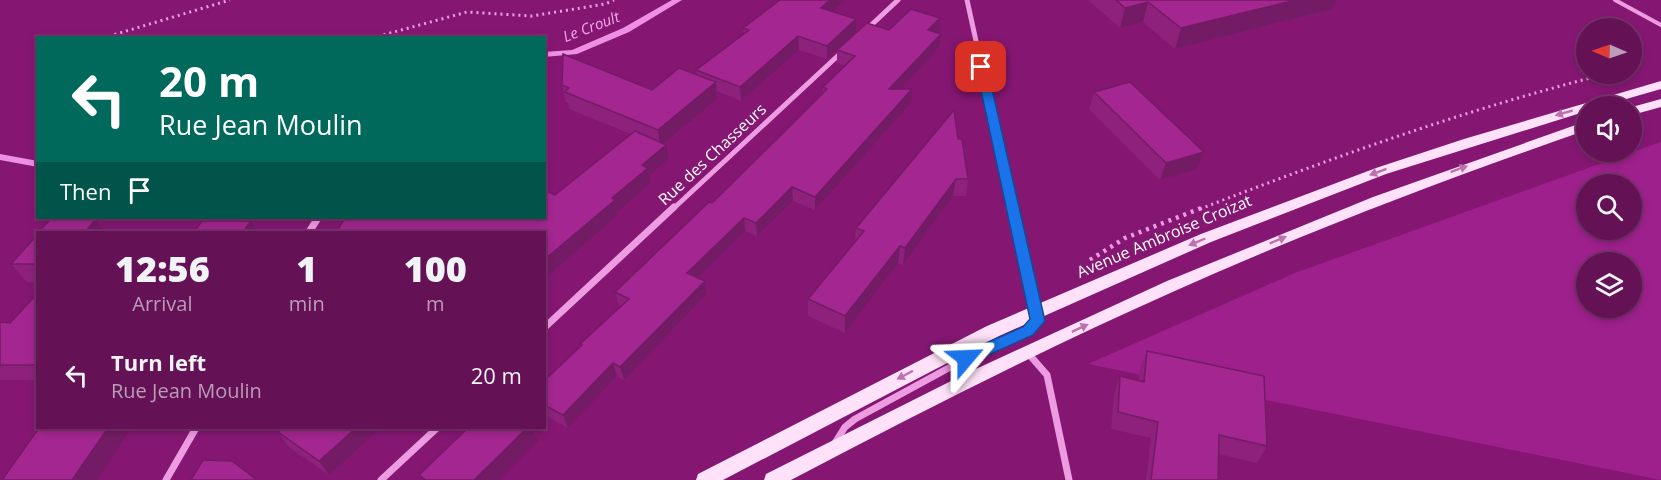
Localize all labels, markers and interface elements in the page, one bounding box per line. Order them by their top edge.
water label: Le Croult [560,6,623,46]
north arrow [1576,18,1642,84]
map controls [1576,18,1642,318]
pin [955,41,1006,92]
icon: arrive [964,50,997,83]
text: 20 m [159,52,259,109]
icon: left [60,60,138,138]
button: sound [1576,96,1642,162]
street label: Rue des Chasseurs [653,98,771,210]
text: Rue Jean Moulin [159,106,363,143]
one-way arrow [1555,109,1573,118]
one-way arrow [1450,164,1468,174]
one-way arrow [1369,167,1387,177]
icon: arrive [123,174,156,207]
button: search [1576,174,1642,240]
text: Then [60,176,111,206]
street label: Avenue Ambroise Croizat [1073,189,1255,283]
one-way arrow [1269,235,1287,245]
one-way arrow [1188,238,1205,247]
text: 12:56 [115,244,210,293]
text: 1 [296,244,317,293]
text: 100 [404,244,467,293]
button: layers [1576,252,1642,318]
text: Arrival [132,290,193,317]
text: min [289,290,325,317]
text: m [426,290,445,317]
one-way arrow [1072,323,1089,332]
position arrow [934,326,998,390]
text: Turn left [111,347,206,377]
icon: left [60,359,93,392]
text: 20 m [471,360,522,390]
one-way arrow [896,370,913,380]
text: Rue Jean Moulin [111,377,262,404]

